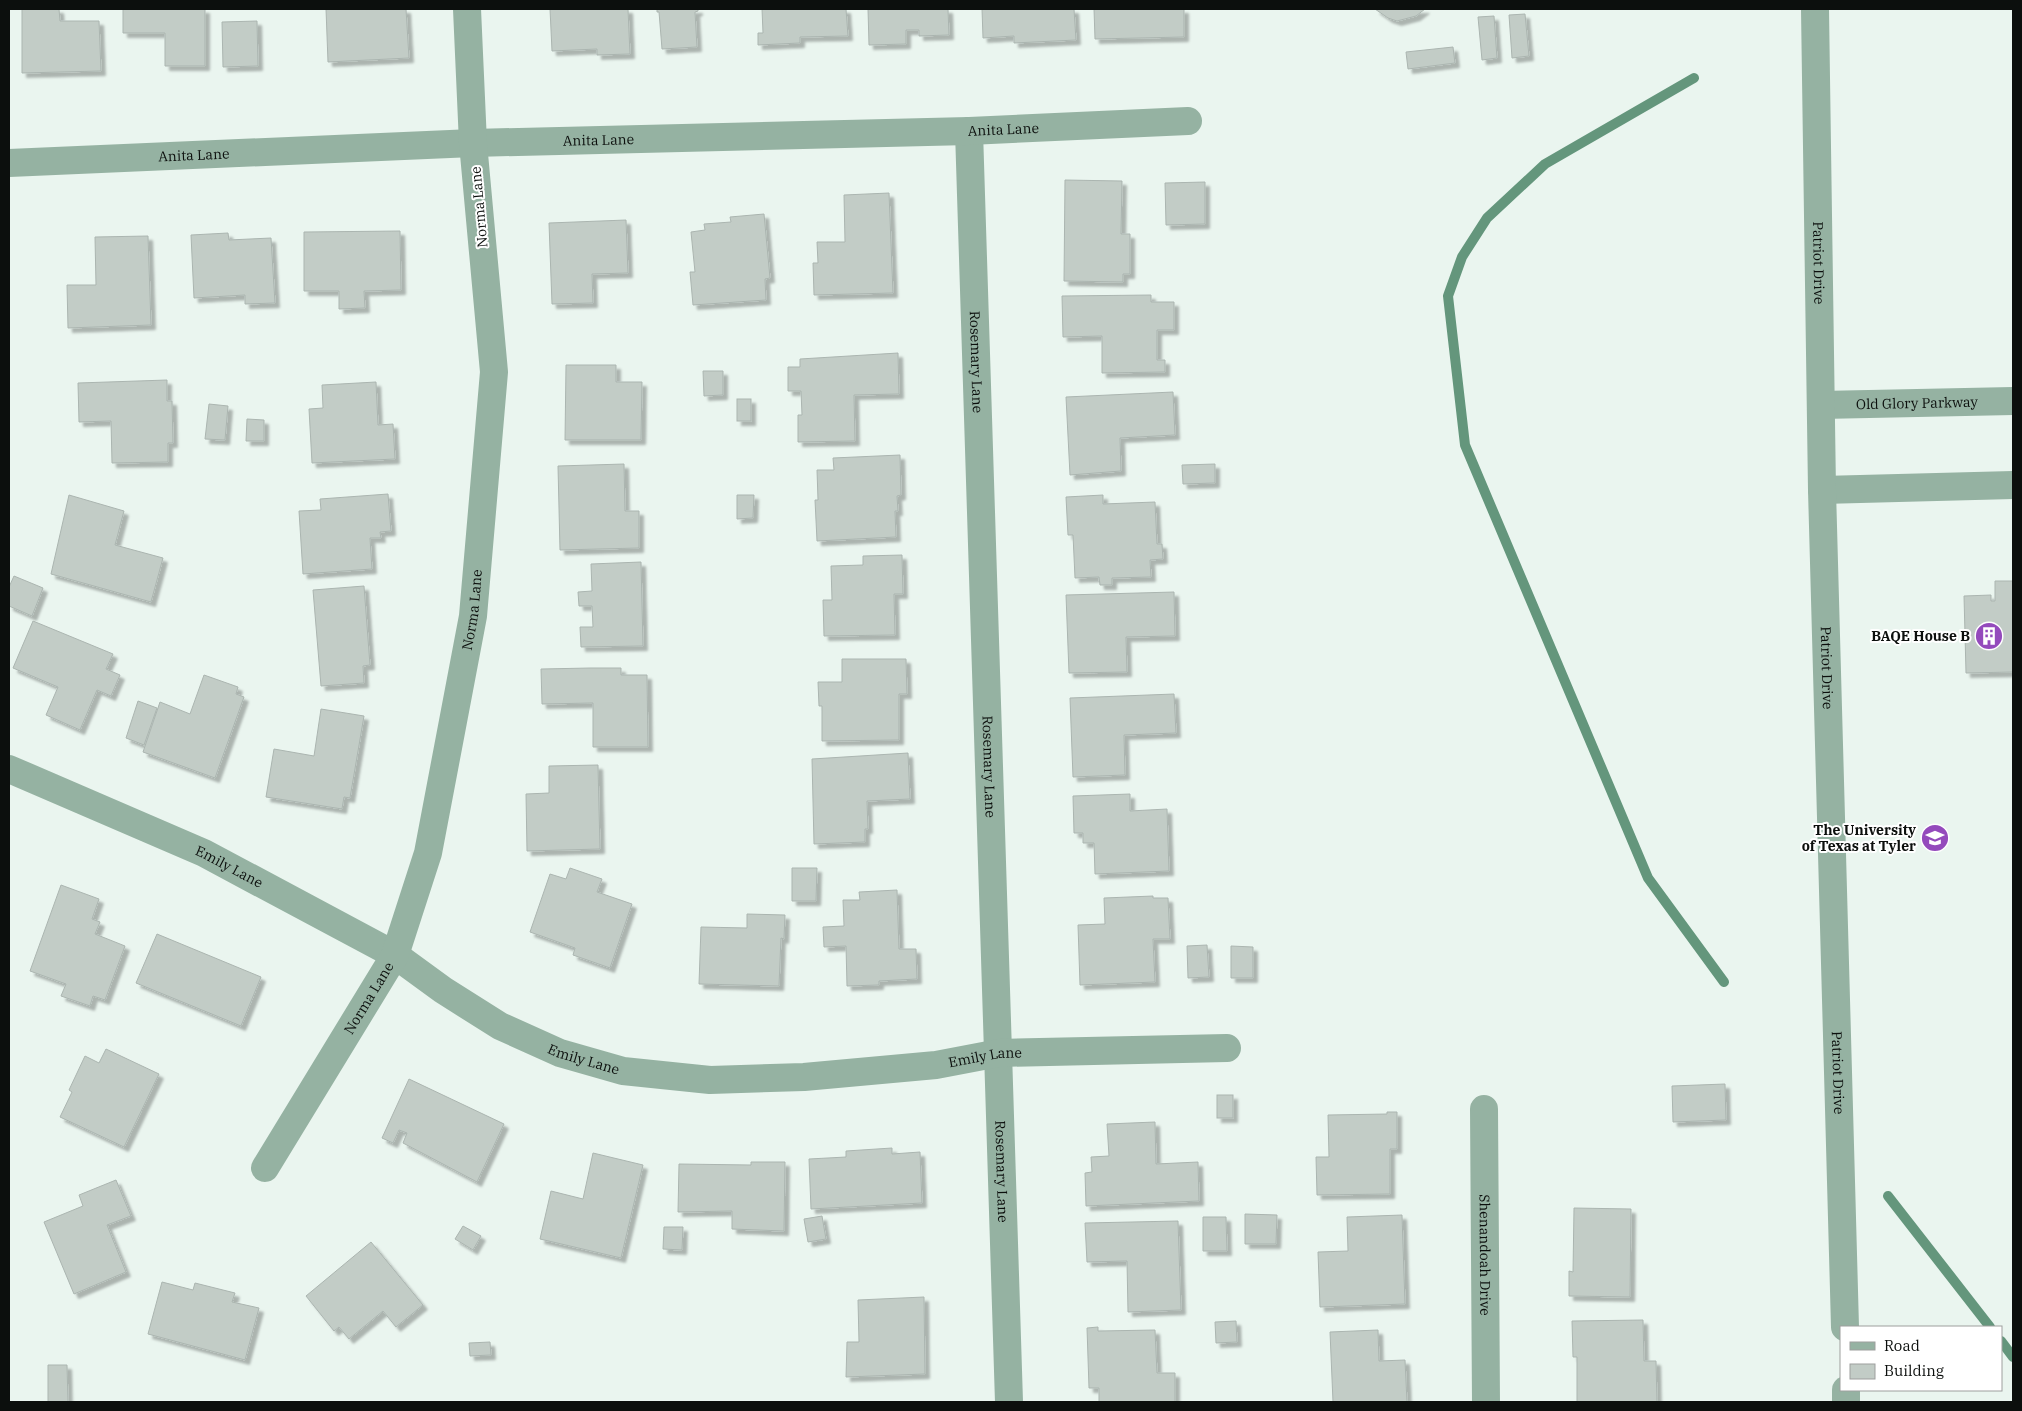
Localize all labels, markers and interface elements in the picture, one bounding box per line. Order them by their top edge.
street label: Anita Lane [967,119,1039,140]
street label: Anita Lane [563,130,634,150]
street label: Anita Lane [158,145,230,166]
street label: Norma Lane [466,166,492,248]
street label: Patriot Drive [1809,221,1828,305]
street label: Rosemary Lane [966,310,987,413]
street label: Old Glory Parkway [1856,393,1979,413]
street label: Norma Lane [458,569,486,652]
building icon: BAQE House B [1974,621,2004,651]
street label: Patriot Drive [1817,626,1837,710]
place label: BAQE House B [1871,627,1970,645]
street label: Rosemary Lane [978,715,1000,818]
place label: The University of Texas at Tyler [1802,821,1916,855]
school or university icon: The University of Texas at Tyler [1920,823,1950,853]
street label: Emily Lane [193,841,266,892]
street label: Norma Lane [340,959,398,1038]
street label: Patriot Drive [1828,1031,1848,1115]
street label: Emily Lane [545,1040,622,1079]
street label: Emily Lane [947,1044,1022,1071]
street label: Rosemary Lane [991,1120,1012,1223]
street label: Shenandoah Drive [1476,1194,1494,1316]
legend [1840,1326,2002,1391]
text: Road [1884,1336,1920,1355]
text: Building [1884,1361,1944,1380]

